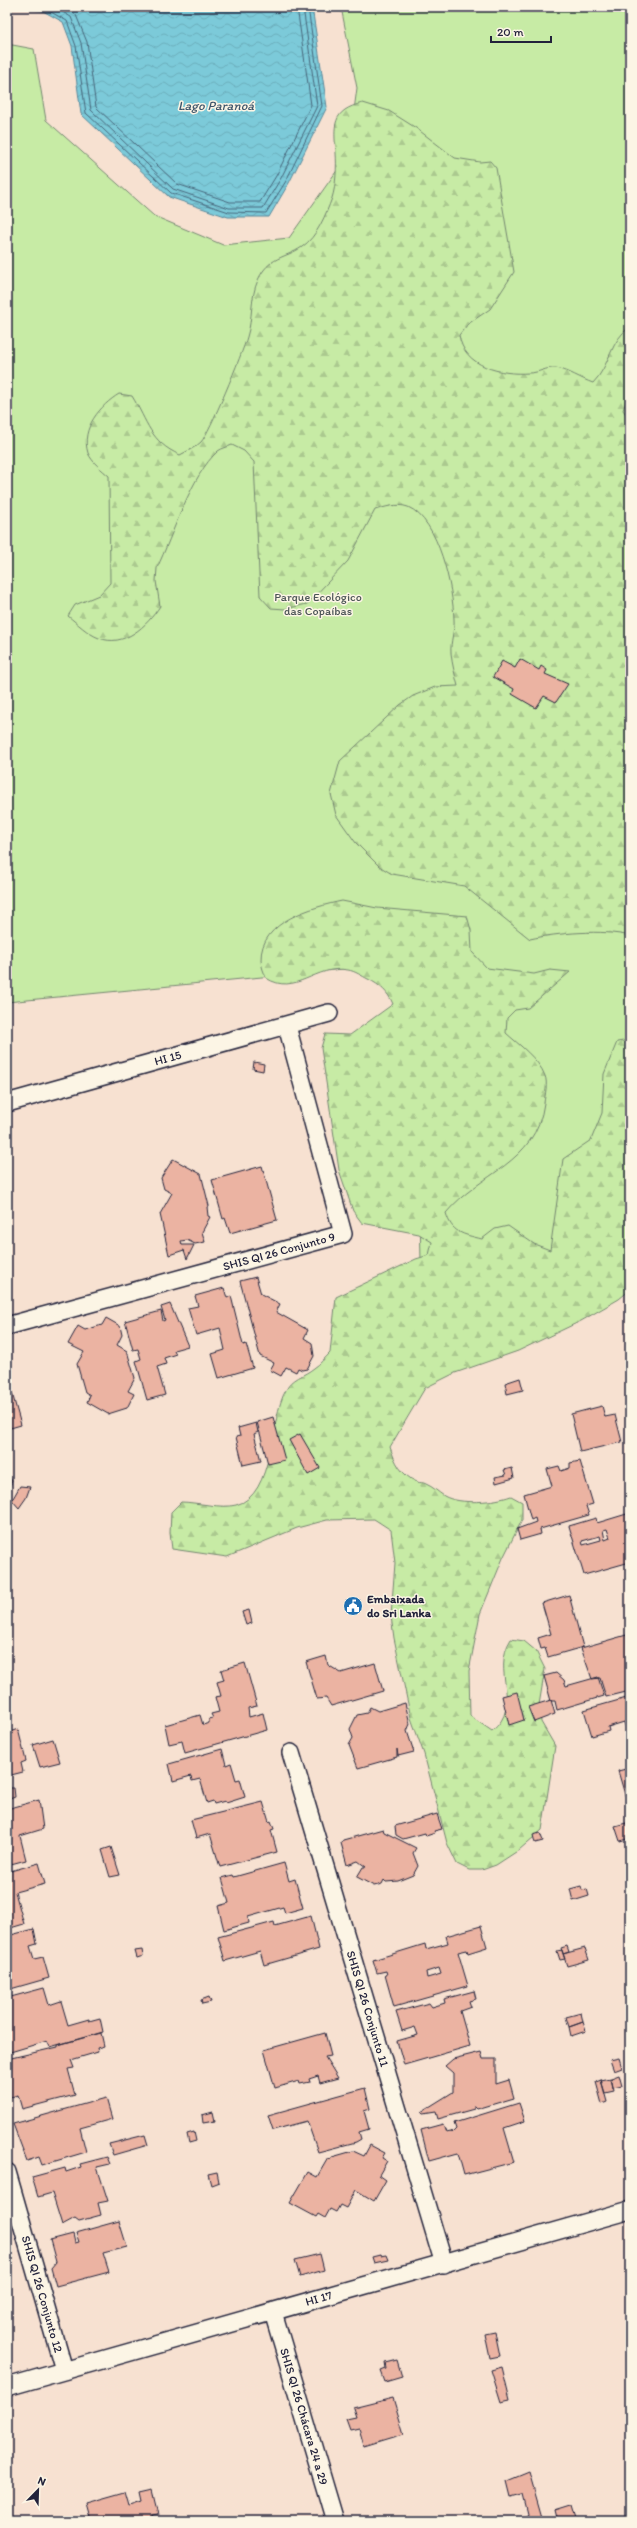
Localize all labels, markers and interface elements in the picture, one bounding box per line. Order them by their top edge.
scale bar [491,18,551,44]
text: 20 m [497,25,524,39]
water label: Lago Paranoá [178,98,254,113]
park label: Parque Ecológico das Copaíbas [274,590,362,618]
street label: HI 15 [153,1048,183,1068]
street label: SHIS QI 26 Conjunto 9 [221,1230,337,1274]
place label: Embaixada do Sri Lanka [367,1592,432,1620]
public building icon: Embaixada do Sri Lanka [342,1595,364,1617]
street label: SHIS QI 26 Conjunto 11 [344,1949,392,2069]
street label: SHIS QI 26 Conjunto 12 [19,2234,66,2355]
street label: HI 17 [304,2288,334,2309]
street label: SHIS QI 26 Chácara 24 a 29 [277,2346,331,2487]
north arrow [18,2470,58,2510]
text: N [36,2474,48,2489]

